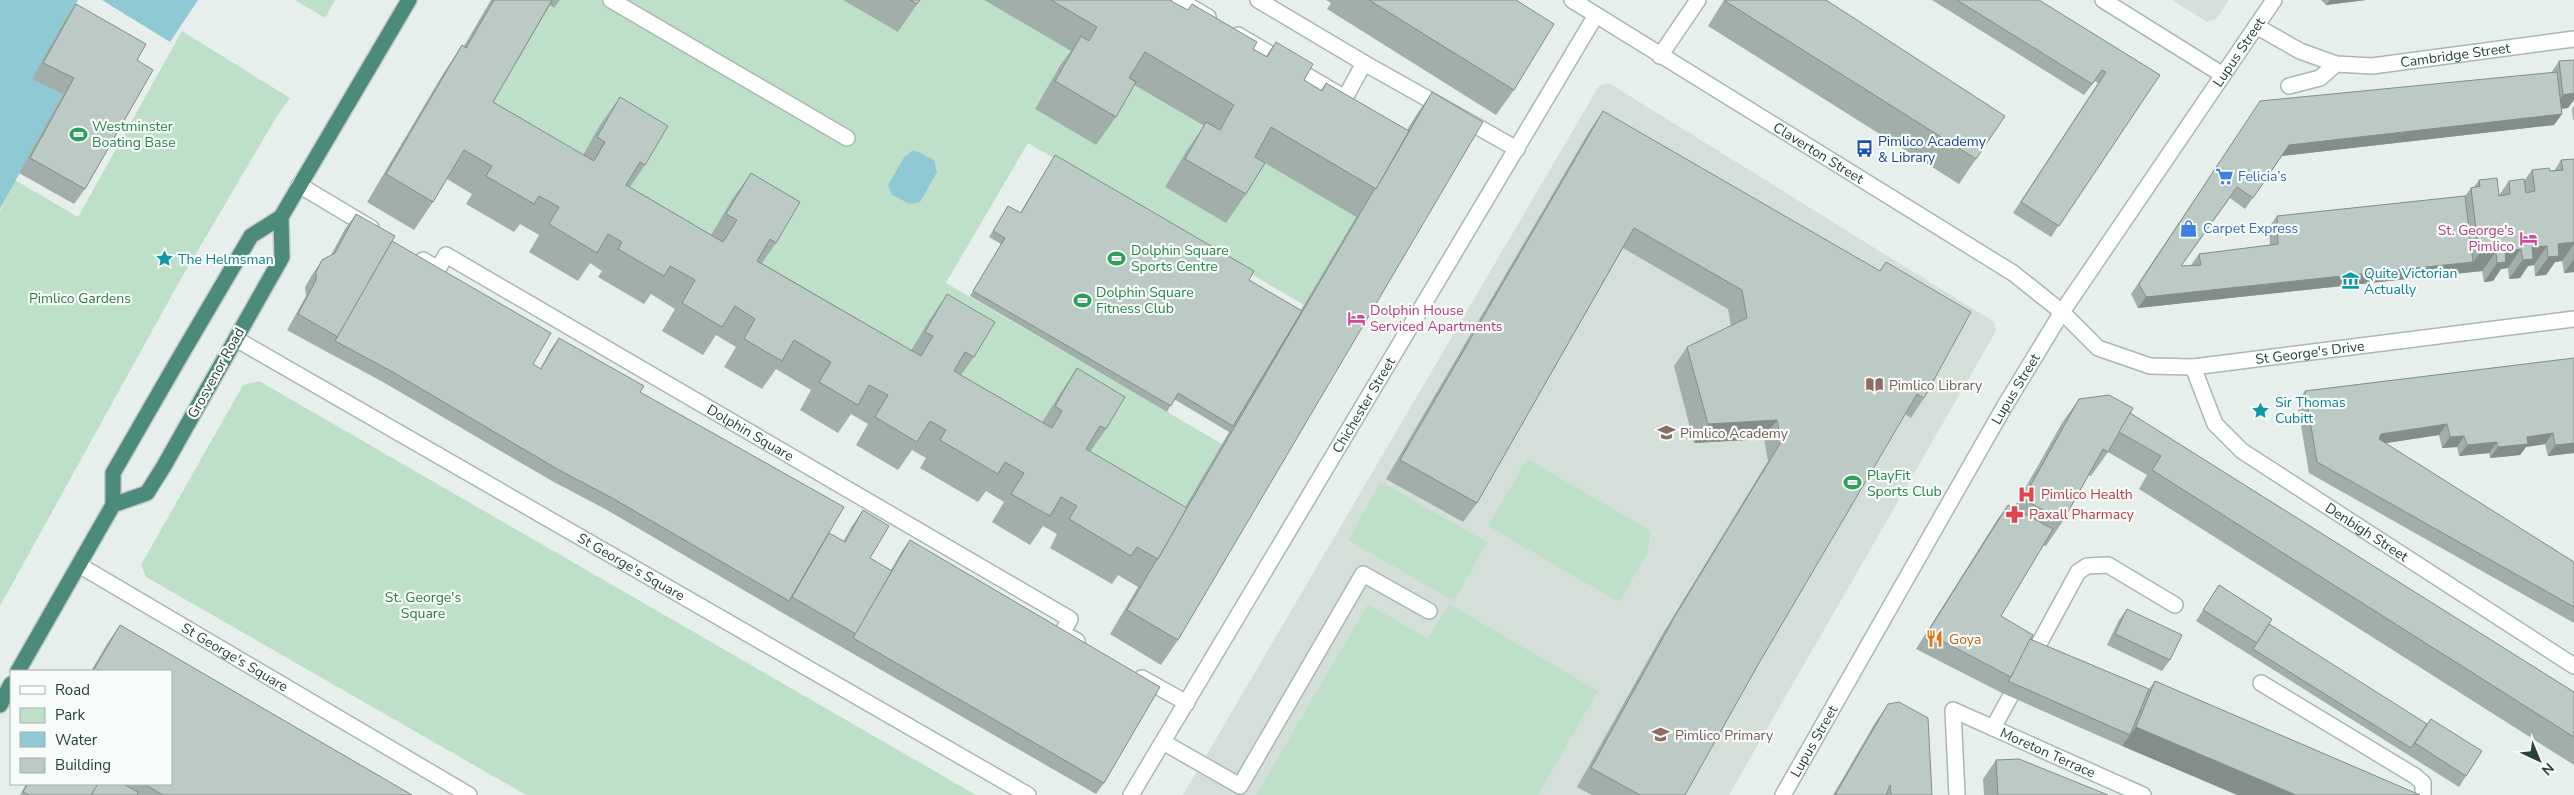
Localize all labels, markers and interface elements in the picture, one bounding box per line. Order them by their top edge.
street label: Lupus Street [2208,14,2269,91]
street label: Cambridge Street [2399,38,2512,72]
place label: Westminster Boating Base [92,117,176,152]
street label: Claverton Street [1770,117,1868,188]
sports icon: Westminster Boating Base [68,124,88,144]
place label: Pimlico Academy & Library [1878,132,1987,167]
bus stop icon: Pimlico Academy & Library [1854,139,1874,159]
supermarket icon: Felicia’s [2214,166,2234,186]
place label: Felicia’s [2238,167,2287,186]
shop icon: Carpet Express [2179,218,2199,238]
place label: Carpet Express [2203,219,2299,238]
place label: St. George's Pimlico [2438,221,2514,256]
hotel icon: St. George's Pimlico [2518,228,2538,248]
place label: Dolphin Square Sports Centre [1131,241,1229,276]
sports icon: Dolphin Square Sports Centre [1107,248,1127,268]
place icon: The Helmsman [154,249,174,269]
place label: The Helmsman [178,250,274,269]
place label: Quite Victorian Actually [2364,264,2457,299]
museum icon: Quite Victorian Actually [2340,271,2360,291]
place label: Dolphin Square Fitness Club [1096,283,1194,318]
park label: Pimlico Gardens [29,289,131,308]
sports icon: Dolphin Square Fitness Club [1072,290,1092,310]
place label: Dolphin House Serviced Apartments [1370,301,1503,336]
hotel icon: Dolphin House Serviced Apartments [1346,308,1366,328]
street label: Grosvenor Road [183,324,249,422]
street label: St George's Drive [2254,336,2366,369]
street label: Lupus Street [1987,350,2044,428]
street label: Chichester Street [1328,354,1399,456]
library icon: Pimlico Library [1865,375,1885,395]
place label: Pimlico Library [1889,376,1983,395]
place label: Sir Thomas Cubitt [2275,393,2346,428]
street label: Dolphin Square [703,400,797,465]
place icon: Sir Thomas Cubitt [2251,400,2271,420]
school or university icon: Pimlico Academy [1656,423,1676,443]
place label: Pimlico Academy [1680,424,1789,443]
place label: PlayFit Sports Club [1867,466,1942,501]
sports icon: PlayFit Sports Club [1843,473,1863,493]
hospital icon: Pimlico Health [2017,484,2037,504]
place label: Pimlico Health [2041,485,2133,504]
street label: Denbigh Street [2322,498,2412,566]
pharmacy icon: Paxall Pharmacy [2005,504,2025,524]
place label: Paxall Pharmacy [2029,505,2135,524]
street label: St George's Square [574,528,688,605]
park label: St. George's Square [385,588,461,623]
street label: St George's Square [178,618,292,696]
restaurant icon: Goya [1925,629,1945,649]
place label: Goya [1949,630,1981,649]
legend [10,670,172,785]
text: Road [55,680,90,700]
street label: Lupus Street [1786,702,1842,781]
text: Park [55,705,85,725]
street label: Moreton Terrace [1997,723,2098,782]
school or university icon: Pimlico Primary [1651,725,1671,745]
place label: Pimlico Primary [1675,726,1774,745]
text: Water [55,730,98,750]
north arrow [2514,735,2564,785]
text: Building [55,755,111,775]
text: N [2537,759,2558,779]

